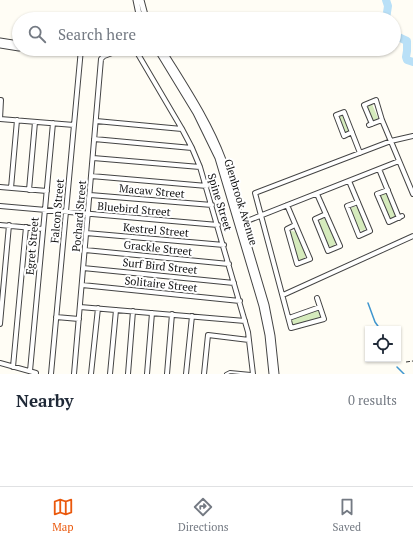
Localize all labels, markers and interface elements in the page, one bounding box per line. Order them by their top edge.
search box [12,12,401,56]
icon: search [26,23,48,45]
text: Search here [58,24,136,44]
street label: Glenbrook Avenue [221,157,261,247]
street label: Spine Street [205,171,235,233]
street label: Falcon Street [47,178,67,244]
street label: Pochard Street [69,180,89,252]
street label: Macaw Street [119,181,185,201]
street label: Bluebird Street [97,199,171,219]
street label: Egret Street [22,216,42,276]
street label: Kestrel Street [122,220,190,240]
street label: Grackle Street [123,237,193,259]
street label: Surf Bird Street [122,255,198,277]
street label: Solitaire Street [124,273,198,295]
map controls [365,326,401,362]
button: locate [365,326,401,362]
text: Nearby [16,389,74,412]
text: 0 results [348,391,397,409]
tab: Map [52,496,74,534]
tab: Directions [178,496,229,534]
tab: Saved [333,496,361,534]

